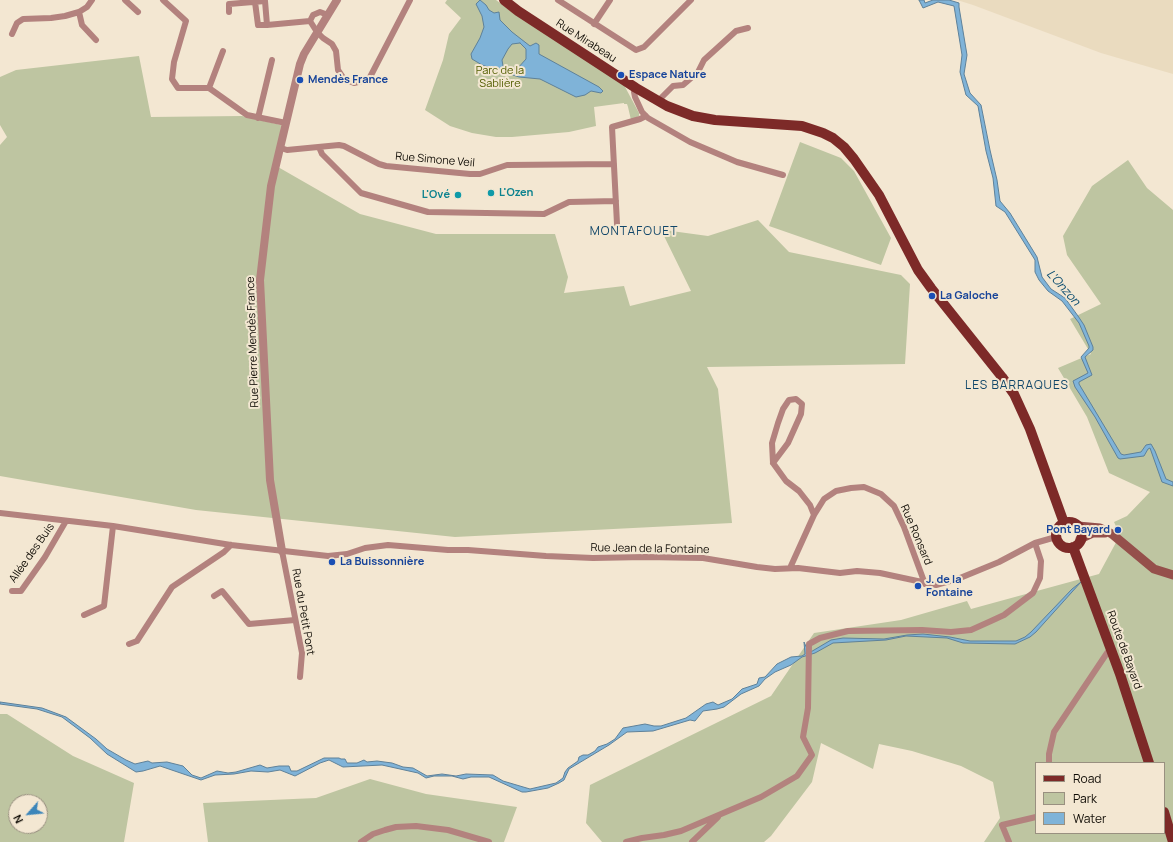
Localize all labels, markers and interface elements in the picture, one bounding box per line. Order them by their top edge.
street label: Rue Mirabeau [553,17,619,65]
park label: Parc de la Sablière [476,64,524,90]
place label: Espace Nature [629,68,706,82]
marker: Espace Nature [616,70,626,80]
place label: Mendès France [308,73,388,87]
marker: Mendès France [295,75,305,85]
street label: Rue Simone Veil [395,150,475,170]
place label: L'Ozen [499,186,533,200]
place label: L'Ové [422,188,450,202]
marker: L'Ozen [486,188,496,198]
marker: L'Ové [453,190,463,200]
district label: MONTAFOUET [590,225,678,239]
water label: L'Onzon [1043,267,1083,309]
street label: Rue Pierre Mendès France [244,276,262,408]
place label: La Galoche [940,289,999,303]
marker: La Galoche [927,291,937,301]
district label: LES BARRAQUES [965,379,1069,393]
street label: Rue Ronsard [897,503,935,567]
street label: Allée des Buis [7,521,57,585]
place label: Pont Bayard [1046,523,1110,537]
marker: Pont Bayard [1113,525,1123,535]
street label: Rue Jean de la Fontaine [590,541,710,557]
place label: La Buissonnière [340,555,424,569]
marker: La Buissonnière [327,557,337,567]
street label: Rue du Petit Pont [289,568,317,656]
place label: J. de la Fontaine [926,573,973,599]
marker: J. de la Fontaine [913,581,923,591]
street label: Route de Bayard [1104,609,1144,691]
legend [1035,762,1165,834]
text: Road [1073,770,1101,787]
text: Park [1073,790,1097,807]
north arrow [8,794,48,834]
text: Water [1073,810,1106,827]
text: N [9,812,26,826]

